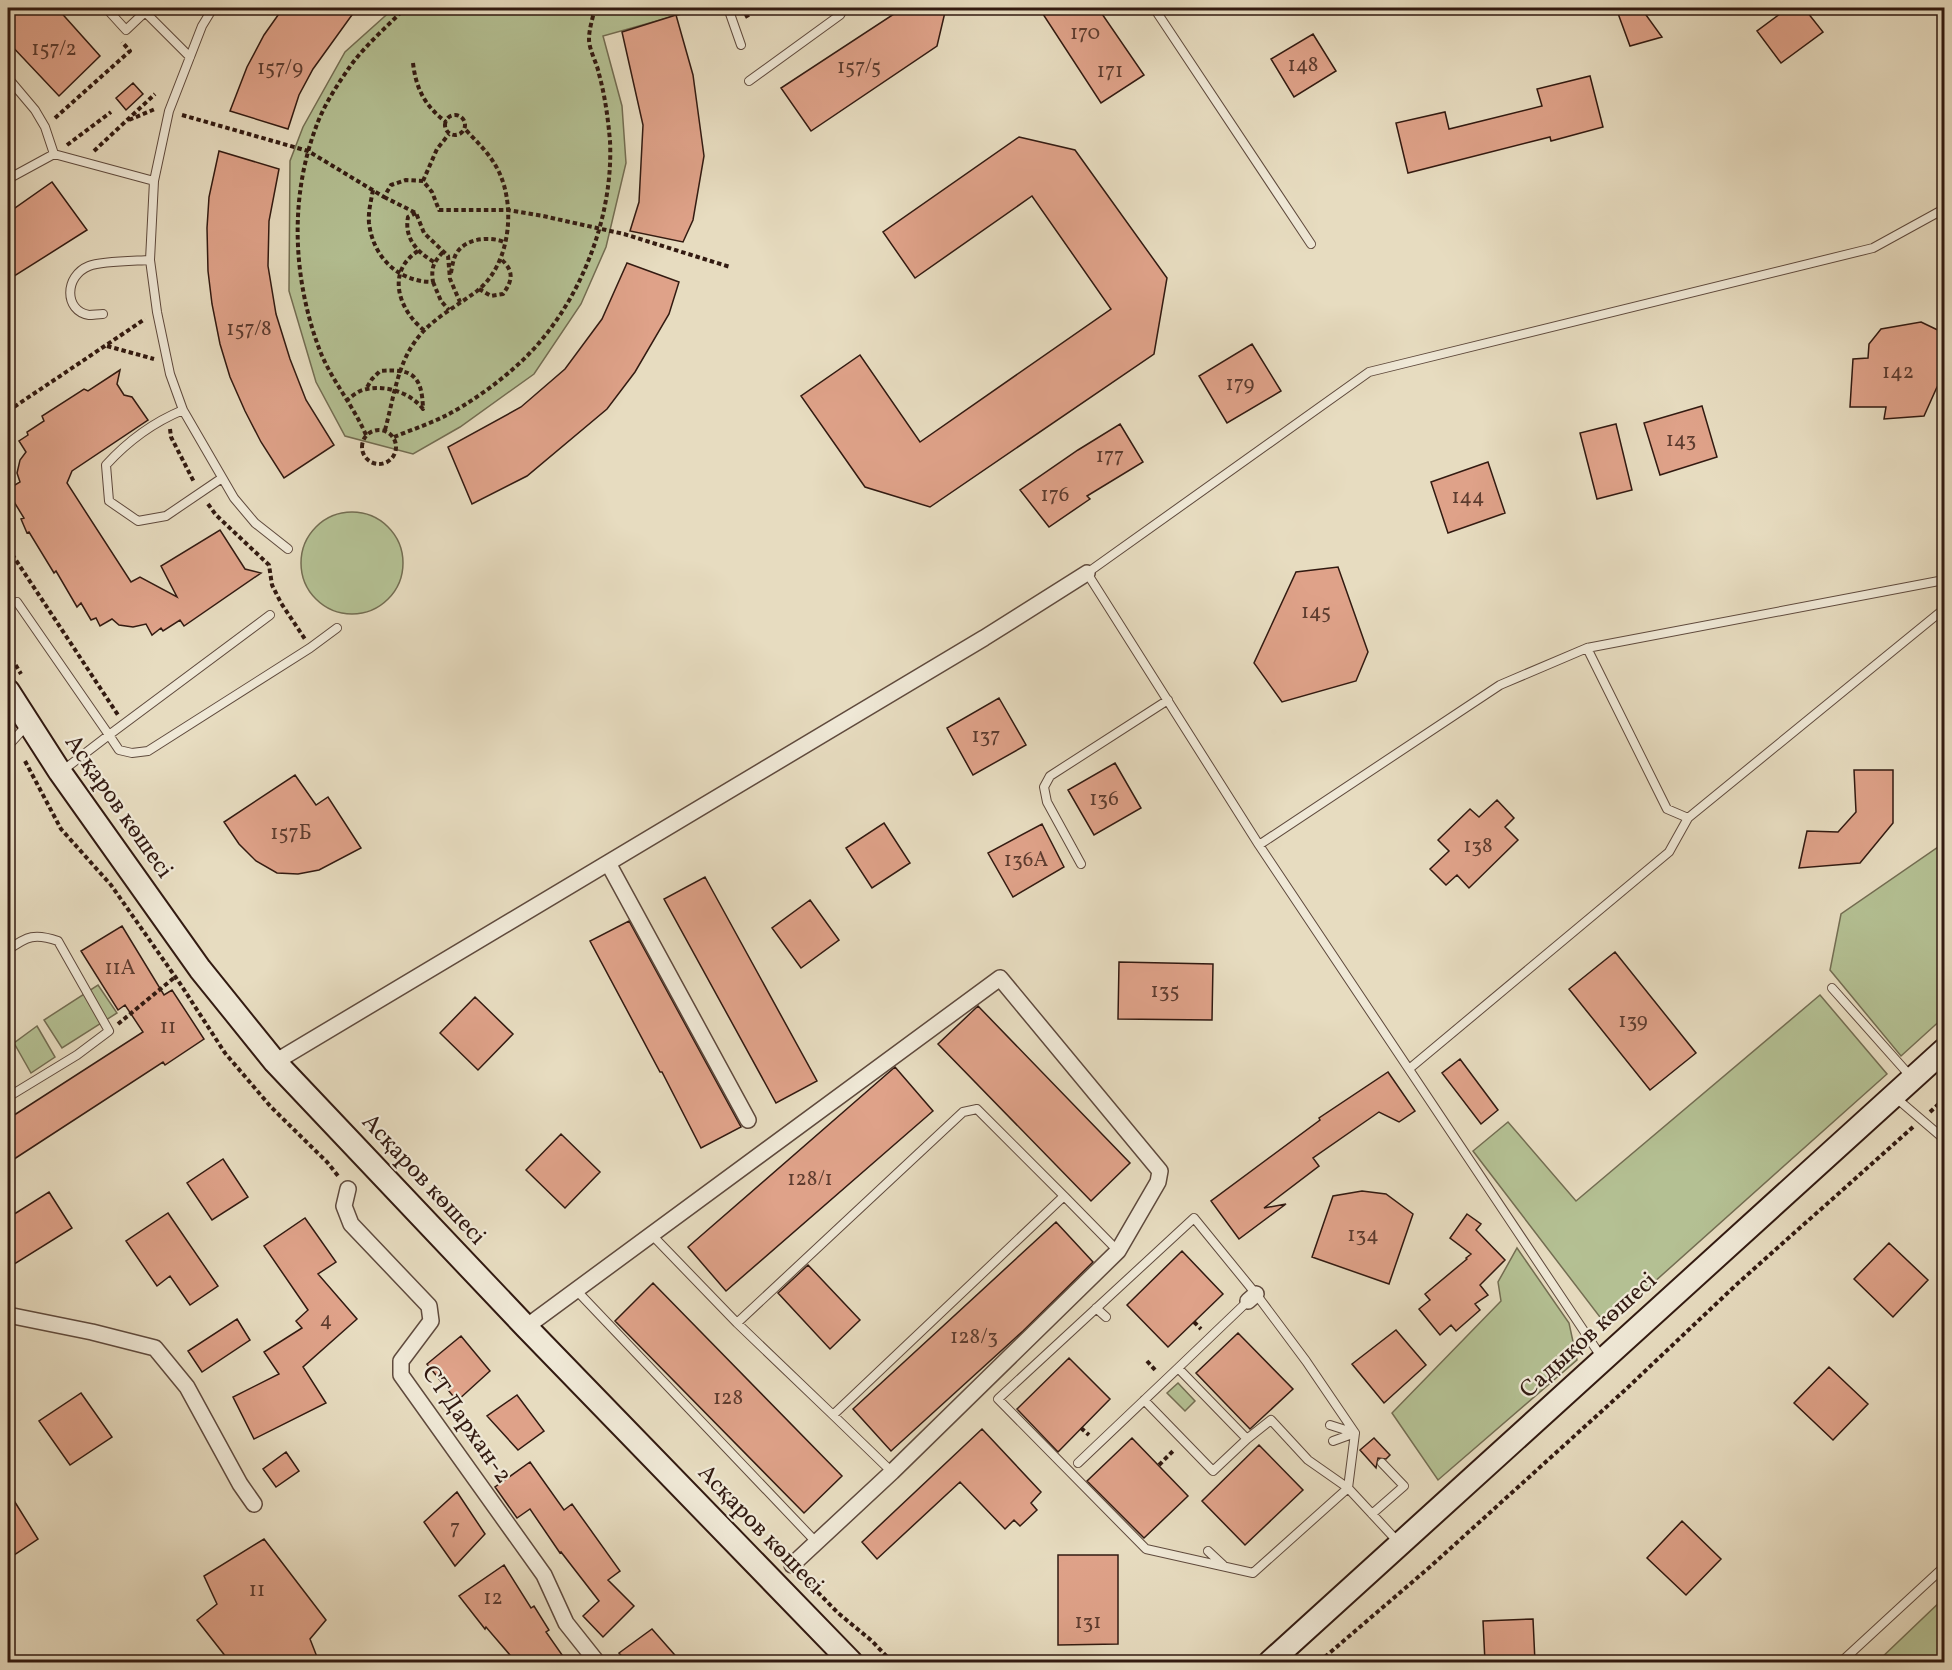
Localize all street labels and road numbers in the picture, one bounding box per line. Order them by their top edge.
street label: Асқаров көшесі [56,728,180,886]
street label: Асқаров көшесі [353,1107,493,1253]
street label: Садықов көшесі [1513,1265,1665,1407]
street label: СТ Дархан-2 [413,1359,519,1491]
street label: Асқаров көшесі [689,1457,831,1603]

